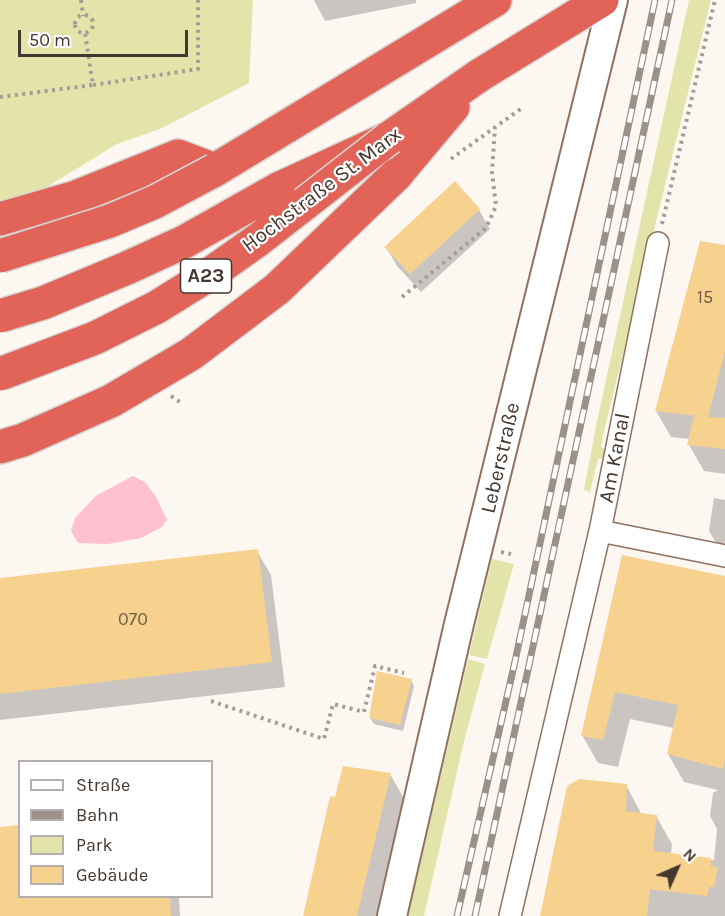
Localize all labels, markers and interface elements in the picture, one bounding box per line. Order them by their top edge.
scale bar [21,18,190,56]
text: 50 m [29,29,71,51]
street label: Hochstraße St. Marx [237,122,407,258]
road number: A23 [180,259,232,293]
house number: 15 [697,287,713,309]
street label: Leberstraße [476,400,526,516]
street label: Am Kanal [594,411,636,505]
house number: 070 [118,609,148,631]
legend [18,760,213,898]
text: Straße [76,774,130,796]
text: Bahn [76,804,119,826]
text: Park [76,834,113,856]
north arrow [647,838,707,898]
text: N [679,844,701,866]
text: Gebäude [76,864,148,886]

